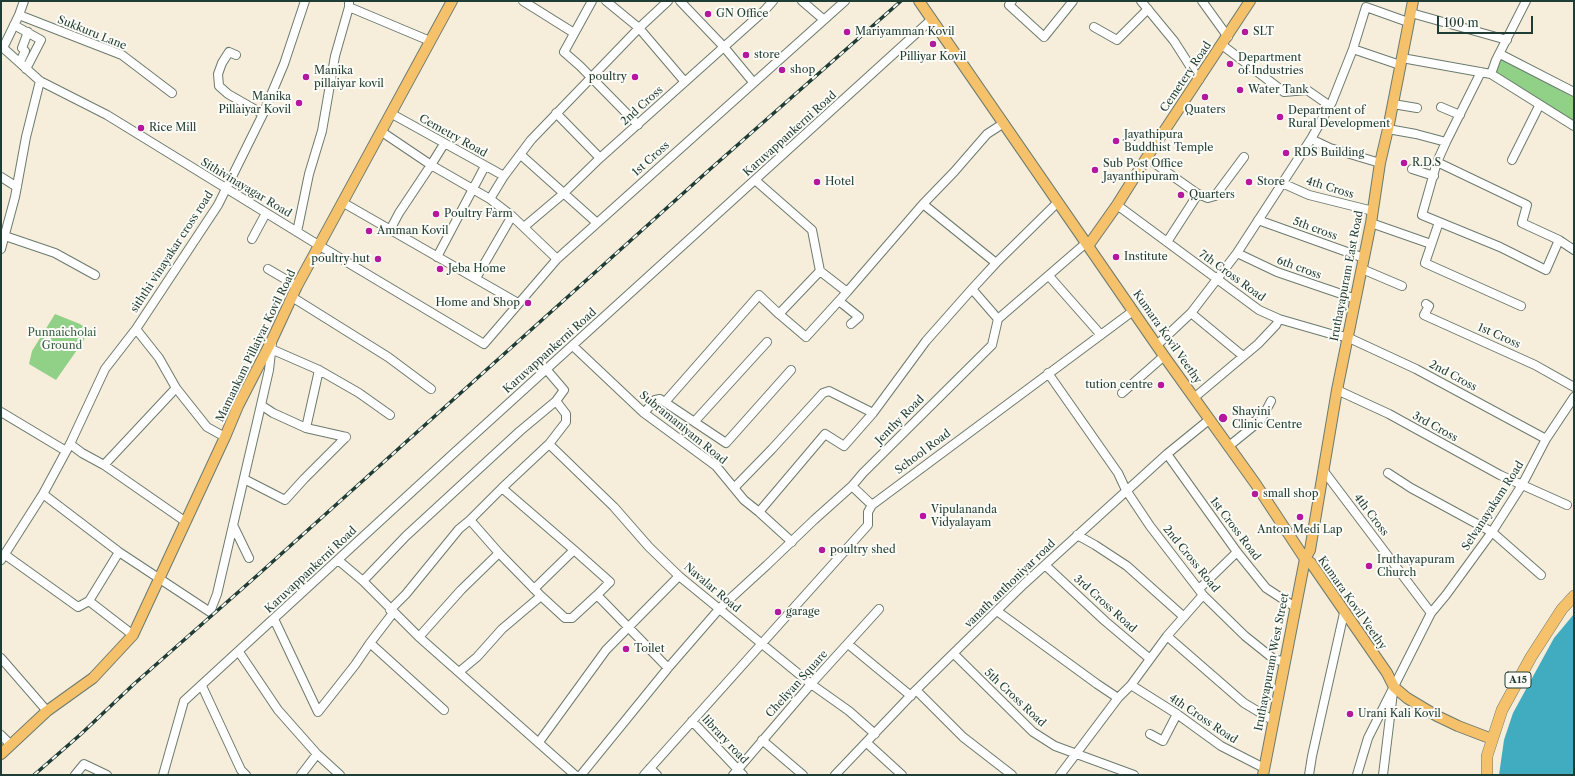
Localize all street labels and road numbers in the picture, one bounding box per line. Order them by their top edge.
street label: Sukkuru Lane [56,13,128,53]
street label: Cemetery Road [1158,39,1214,115]
street label: 2nd Cross [618,84,666,128]
street label: Karuvappankerni Road [741,89,839,179]
street label: Cemetry Road [417,112,489,160]
street label: 1st Cross [630,139,672,179]
street label: Sithivinayagar Road [198,156,294,220]
street label: 4th Cross [1304,174,1356,202]
street label: siththi vinayakar cross road [128,189,216,315]
street label: Iruthayapuram East Road [1328,210,1366,342]
street label: 5th cross [1291,215,1339,243]
street label: 7th Cross Road [1196,248,1268,304]
street label: 6th cross [1275,254,1323,282]
street label: Mamankam Pillaiyar Kovil Road [213,268,299,424]
street label: Kumara Kovil Veethy [1130,288,1204,386]
street label: Karuvappankerni Road [501,306,599,396]
street label: 1st Cross [1476,321,1522,351]
street label: 2nd Cross [1427,358,1479,394]
street label: Subramaniyam Road [637,389,729,467]
street label: Jenthy Road [873,393,927,447]
street label: 3rd Cross [1410,409,1460,445]
street label: School Road [893,427,953,477]
street label: Selvanayakam Road [1459,459,1527,553]
street label: 4th Cross [1351,491,1391,539]
street label: 1st Cross Road [1207,495,1263,563]
street label: 2nd Cross Road [1160,523,1222,595]
street label: Karuvappankerni Road [262,524,360,616]
street label: vanath anthoniyar road [962,537,1058,631]
street label: Kumara Kovil Veethy [1315,554,1389,652]
street label: Navalar Road [681,561,743,615]
street label: 3rd Cross Road [1071,572,1139,636]
street label: Iruthayapuram West Street [1252,592,1292,732]
street label: Cheliyan Square [763,648,831,720]
street label: 5th Cross Road [982,666,1048,730]
road number: A15 [1505,672,1531,688]
street label: 4th Cross Road [1166,691,1240,747]
street label: library road [699,713,751,767]

